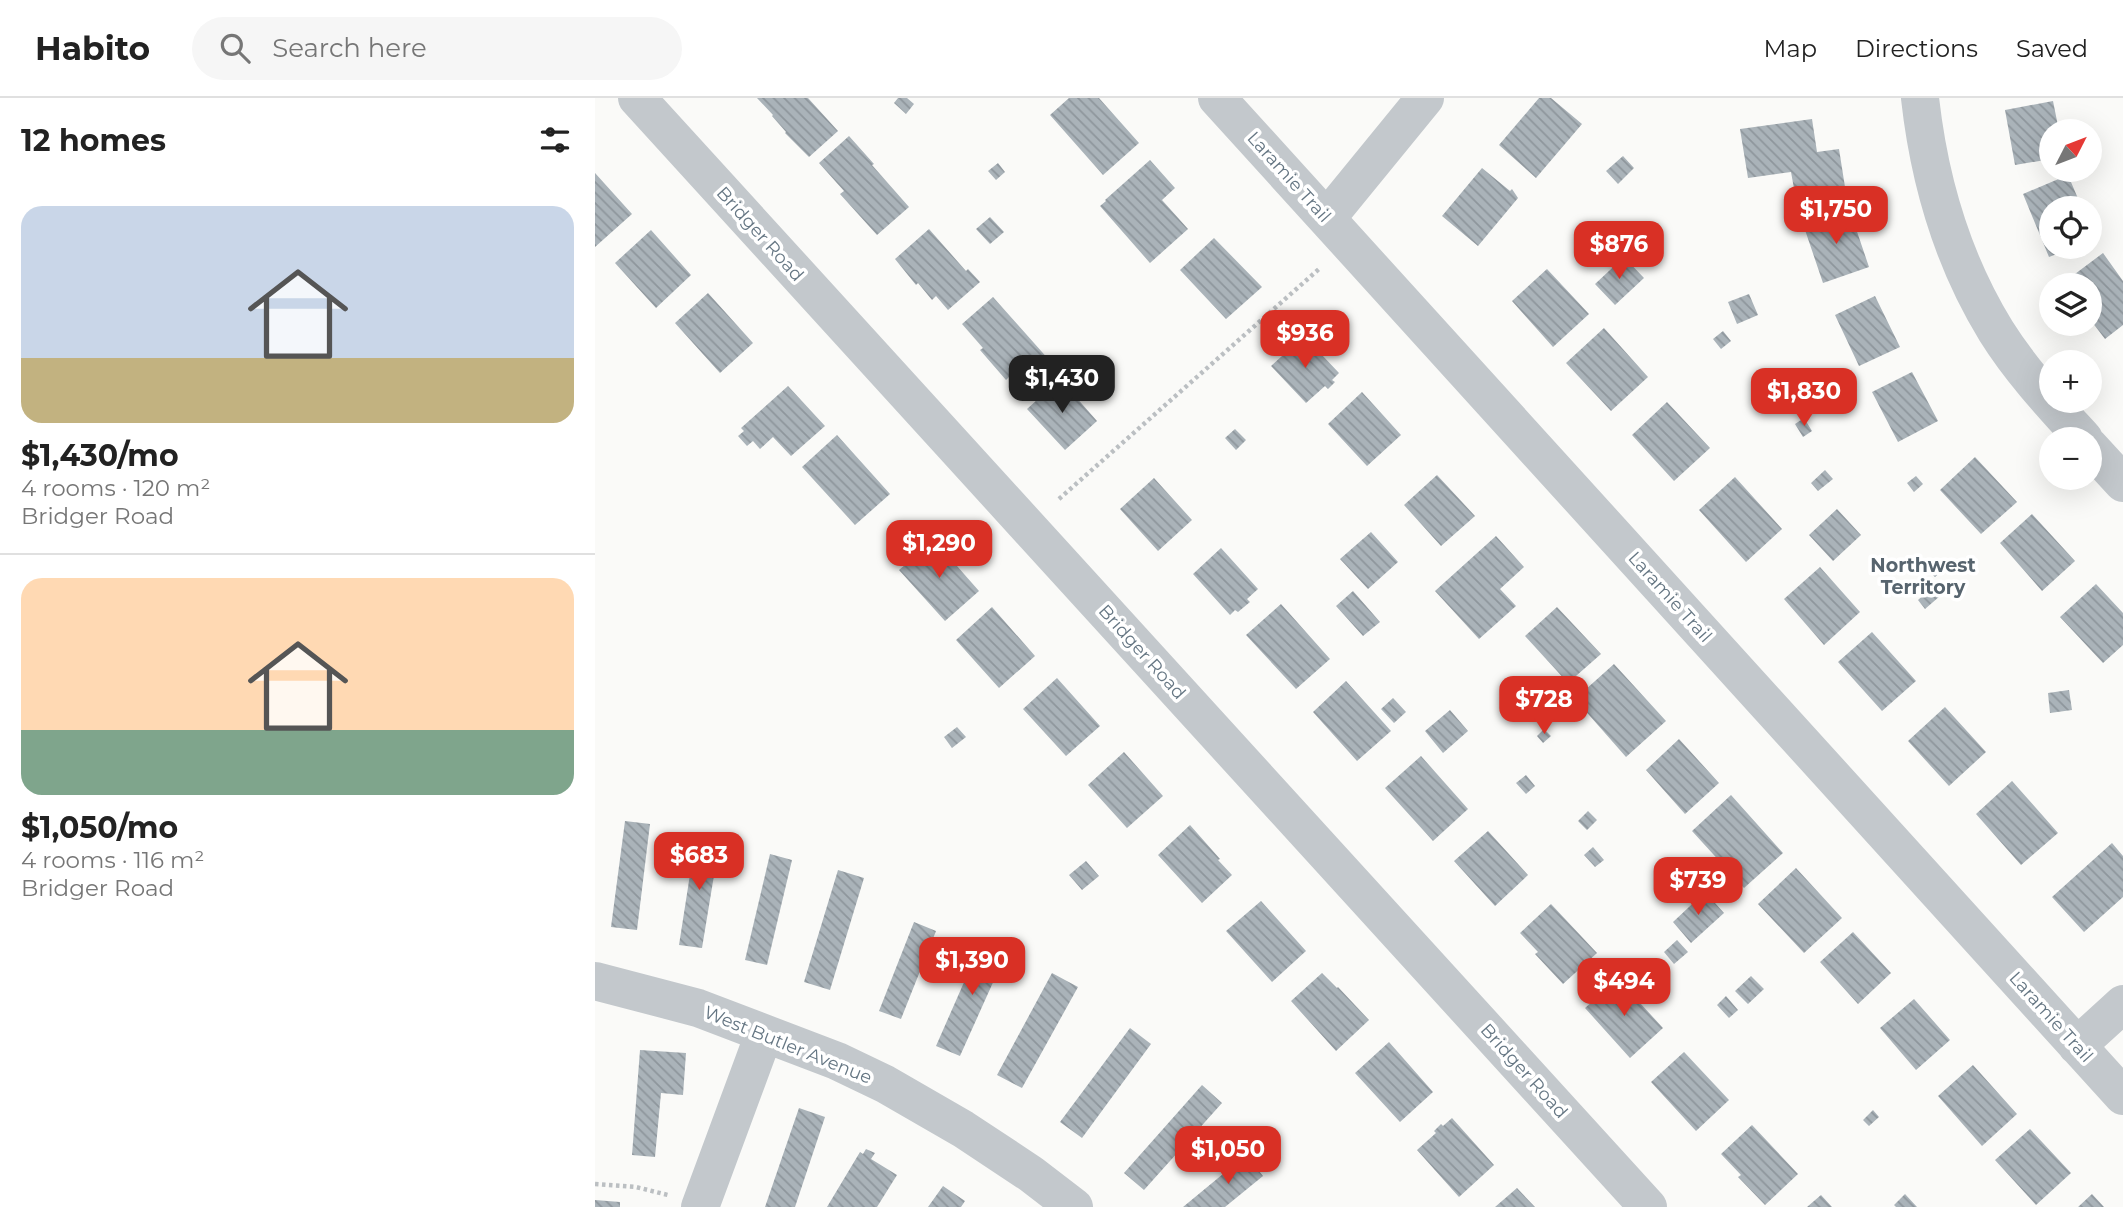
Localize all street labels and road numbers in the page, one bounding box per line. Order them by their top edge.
street label: Laramie Trail [1242,127,1336,227]
street label: Bridger Road [712,182,808,286]
street label: Laramie Trail [1623,547,1717,647]
street label: Bridger Road [1094,600,1190,704]
street label: Laramie Trail [2004,967,2098,1067]
street label: West Butler Avenue [701,1001,875,1089]
street label: Bridger Road [1476,1019,1572,1123]

